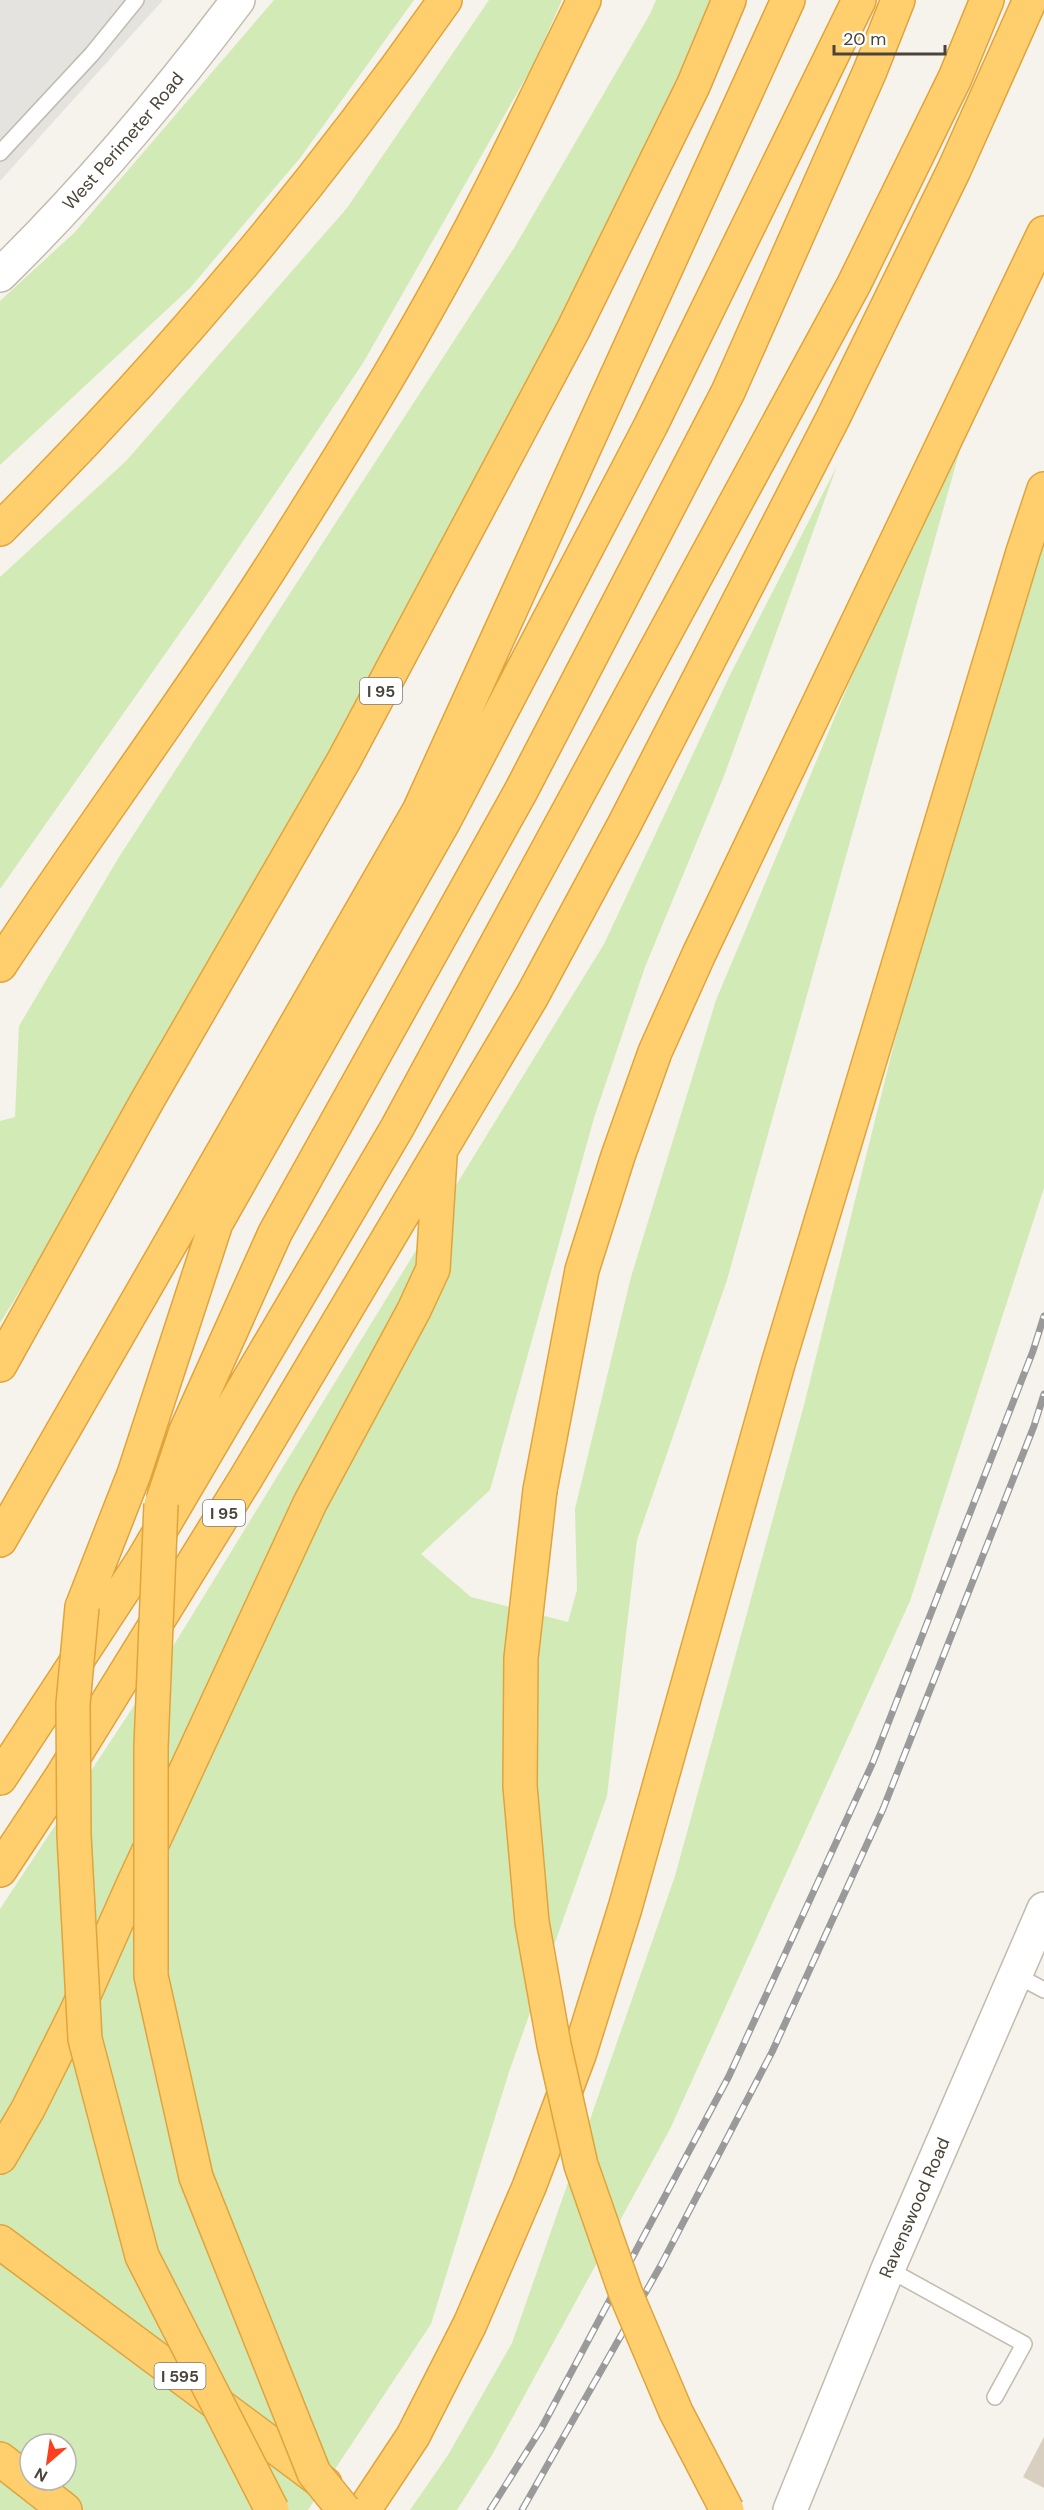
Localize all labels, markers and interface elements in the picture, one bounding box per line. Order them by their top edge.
scale bar [834,18,945,56]
text: 20 m [843,27,886,51]
street label: West Perimeter Road [57,67,189,215]
road number: I 95 [360,678,402,704]
road number: I 95 [203,1500,245,1526]
street label: Ravenswood Road [874,2134,956,2282]
road number: I 595 [154,2363,206,2389]
north arrow [18,2432,78,2492]
text: N [31,2463,51,2487]

